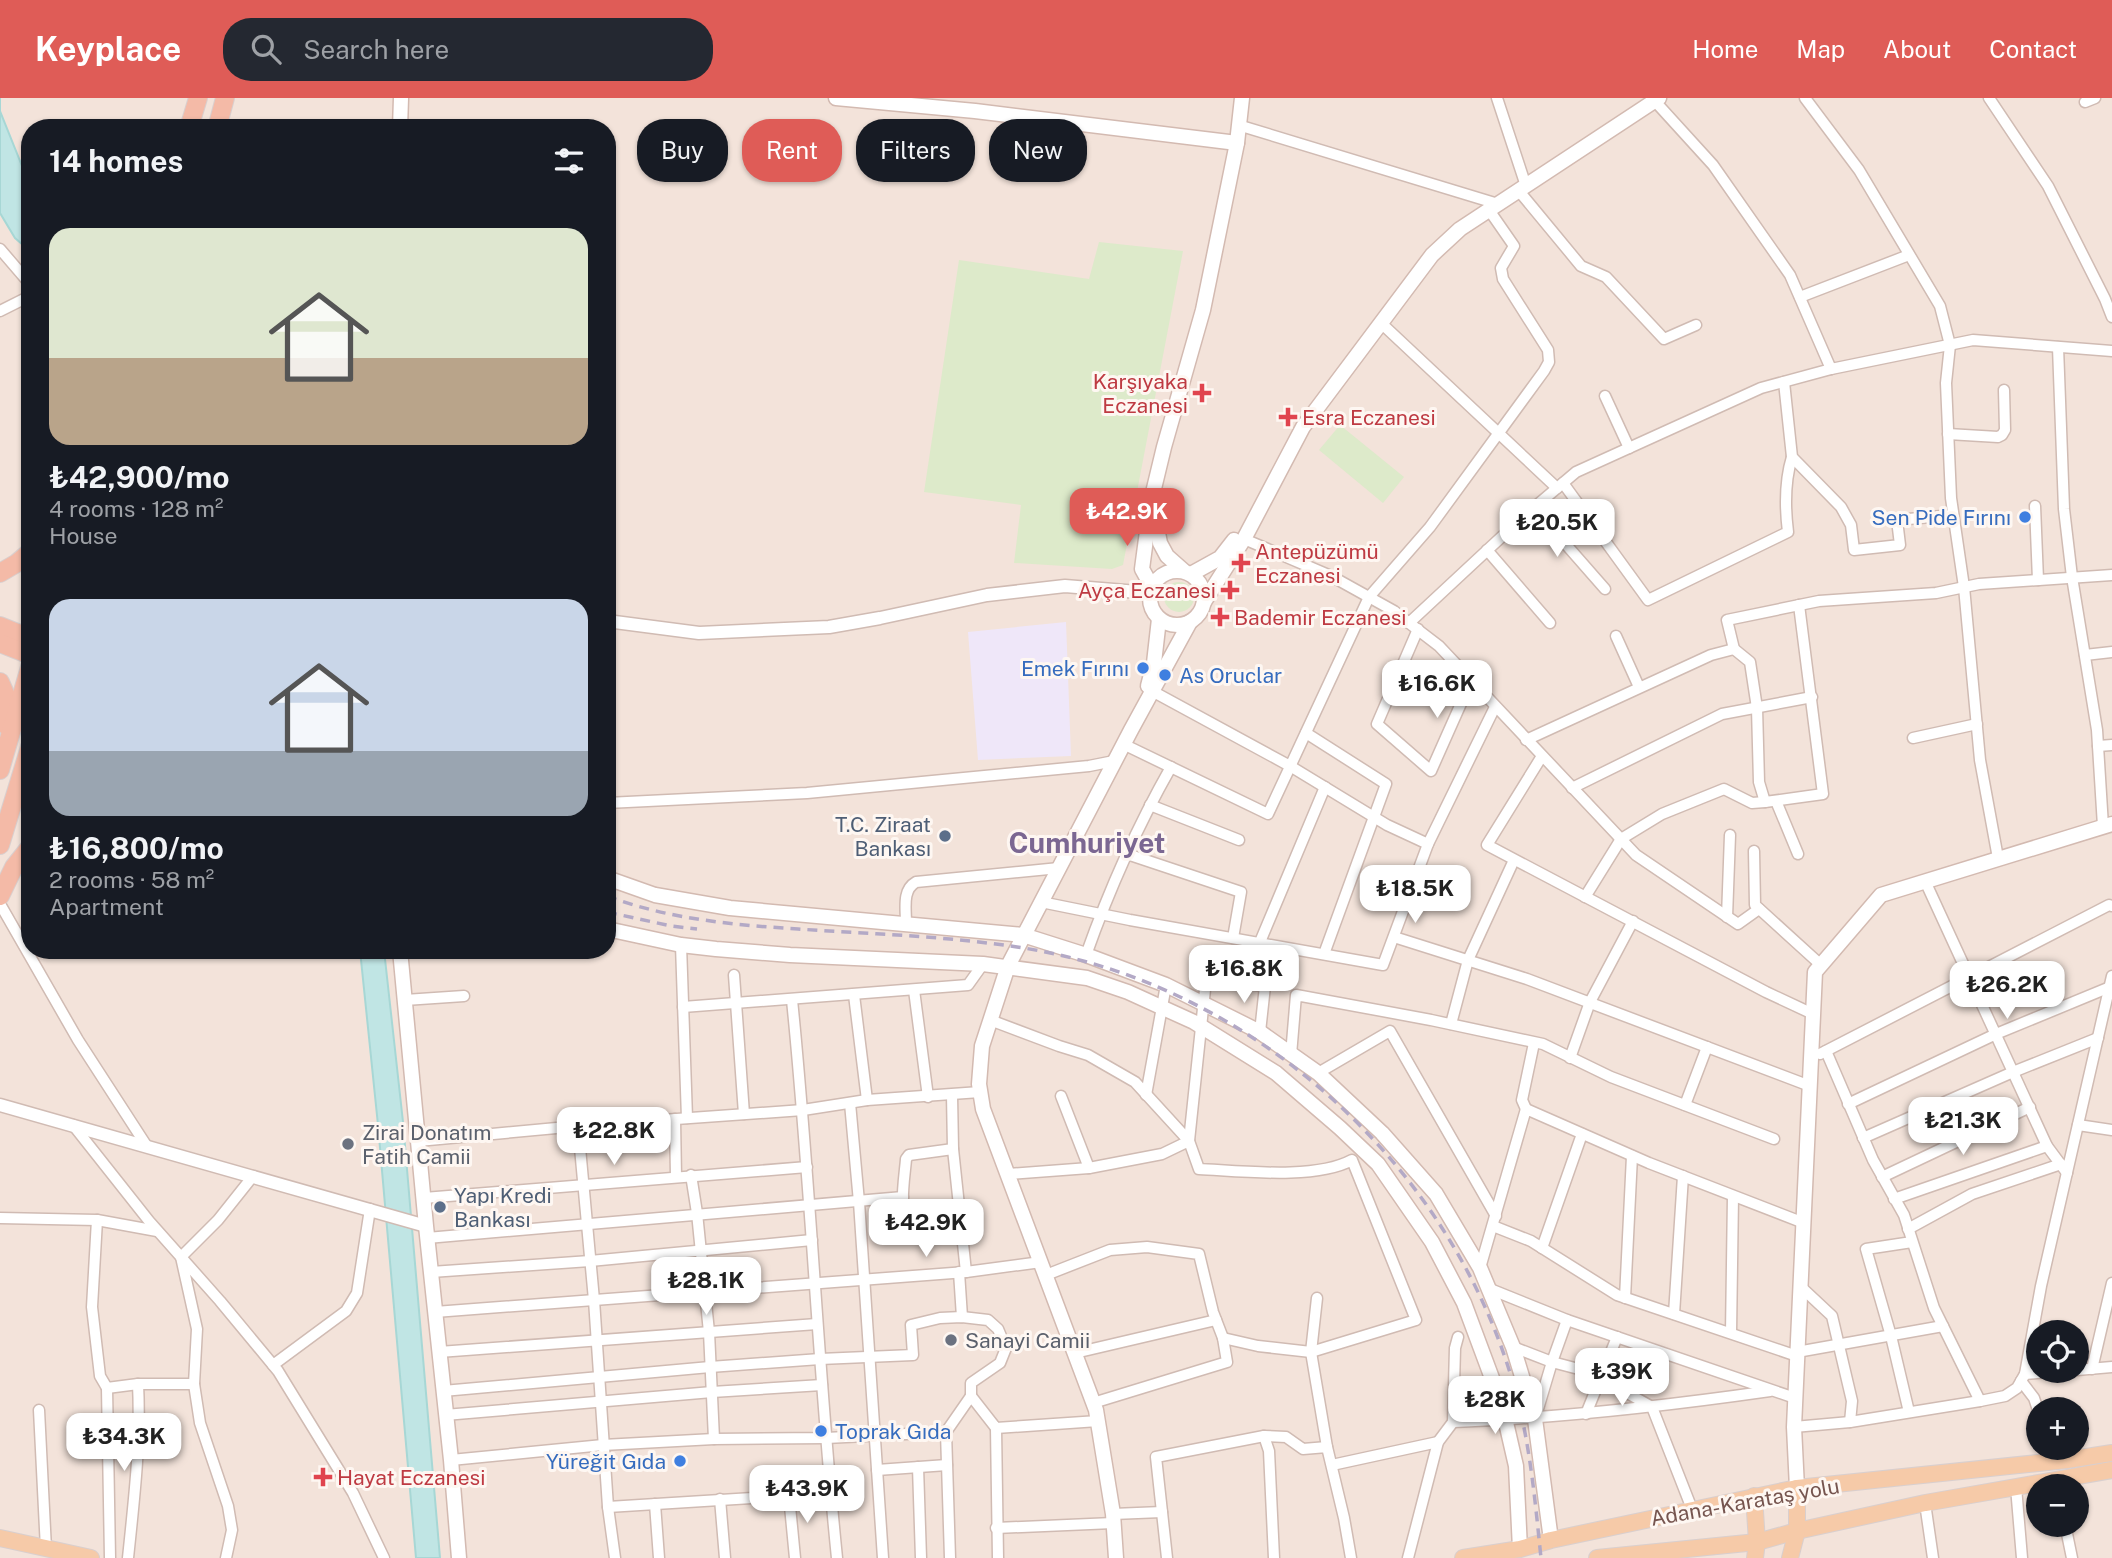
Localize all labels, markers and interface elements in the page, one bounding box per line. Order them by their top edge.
search box [223,18,713,81]
text: Keyplace [35,30,181,68]
icon: search [247,30,285,68]
text: Search here [303,34,449,65]
text: Home [1692,35,1758,63]
text: Map [1796,35,1845,63]
text: About [1883,35,1951,63]
text: Contact [1989,35,2077,63]
chip: Buy [637,119,728,182]
chip: Rent [742,119,842,182]
chip: Filters [856,119,975,182]
chip: New [989,119,1087,182]
icon: filters [550,142,588,180]
text: 14 homes [49,143,183,179]
icon: home [256,274,382,400]
place label: Karşıyaka Eczanesi [1093,369,1188,418]
marker: Karşıyaka Eczanesi [1194,385,1210,401]
place label: Esra Eczanesi [1302,405,1436,430]
marker: Esra Eczanesi [1280,409,1296,425]
text: ₺42,900/mo [49,459,230,495]
pin: ₺42.9K [1070,489,1184,548]
text: 4 rooms · 128 m² [49,495,223,522]
text: ₺42.9K [1086,497,1168,524]
pin: ₺20.5K [1500,500,1614,559]
place label: Sen Pide Fırını [1872,505,2011,530]
text: ₺20.5K [1516,508,1598,535]
marker: Sen Pide Fırını [2017,509,2033,525]
text: House [49,522,117,549]
place label: Antepüzümü Eczanesi [1255,539,1379,588]
marker: Antepüzümü Eczanesi [1233,555,1249,571]
place label: Ayça Eczanesi [1078,578,1216,603]
marker: Ayça Eczanesi [1222,582,1238,598]
place label: Bademir Eczanesi [1234,605,1407,630]
marker: Bademir Eczanesi [1212,609,1228,625]
icon: home [256,645,382,771]
place label: Emek Fırını [1021,656,1129,681]
marker: Emek Fırını [1135,660,1151,676]
pin: ₺16.6K [1380,660,1494,720]
place label: As Oruclar [1179,663,1282,688]
marker: As Oruclar [1157,667,1173,683]
text: ₺16.6K [1398,669,1476,696]
place label: T.C. Ziraat Bankası [835,812,931,861]
district label: Cumhuriyet [1009,826,1165,859]
marker: T.C. Ziraat Bankası [937,828,953,844]
text: ₺16,800/mo [49,830,224,866]
text: 2 rooms · 58 m² [49,866,214,893]
pin: ₺18.5K [1358,866,1472,925]
text: ₺18.5K [1376,874,1454,901]
text: Apartment [49,893,164,920]
pin: ₺16.8K [1187,946,1301,1005]
text: ₺16.8K [1205,954,1283,981]
pin: ₺26.2K [1950,962,2064,1021]
text: ₺26.2K [1966,970,2048,997]
pin: ₺21.3K [1906,1098,2020,1157]
text: ₺21.3K [1924,1106,2002,1133]
pin: ₺22.8K [557,1108,671,1167]
text: ₺22.8K [573,1116,655,1143]
place label: Zirai Donatım Fatih Camii [362,1120,491,1169]
marker: Zirai Donatım Fatih Camii [340,1136,356,1152]
place label: Yapı Kredi Bankası [454,1183,552,1232]
marker: Yapı Kredi Bankası [432,1199,448,1215]
pin: ₺42.9K [869,1200,983,1259]
text: ₺42.9K [885,1208,967,1235]
pin: ₺28.1K [649,1258,763,1317]
text: ₺28.1K [667,1266,745,1293]
map controls [2026,1320,2089,1537]
button: locate [2026,1320,2089,1383]
place label: Sanayi Camii [965,1328,1090,1353]
marker: Sanayi Camii [943,1332,959,1348]
pin: ₺39K [1581,1348,1663,1408]
text: ₺39K [1591,1357,1653,1384]
pin: ₺28K [1454,1376,1536,1436]
text: ₺28K [1464,1385,1526,1412]
button: + [2026,1397,2089,1460]
pin: ₺34.3K [67,1414,181,1473]
place label: Toprak Gıda [835,1419,951,1444]
text: ₺34.3K [82,1422,166,1449]
marker: Toprak Gıda [813,1423,829,1439]
place label: Yüreğit Gıda [546,1449,666,1474]
marker: Yüreğit Gıda [672,1453,688,1469]
place label: Hayat Eczanesi [337,1465,485,1490]
pin: ₺43.9K [750,1466,864,1525]
marker: Hayat Eczanesi [315,1469,331,1485]
street label: Adana-Karataş yolu [1649,1473,1841,1531]
text: ₺43.9K [765,1474,849,1501]
button: − [2026,1474,2089,1537]

